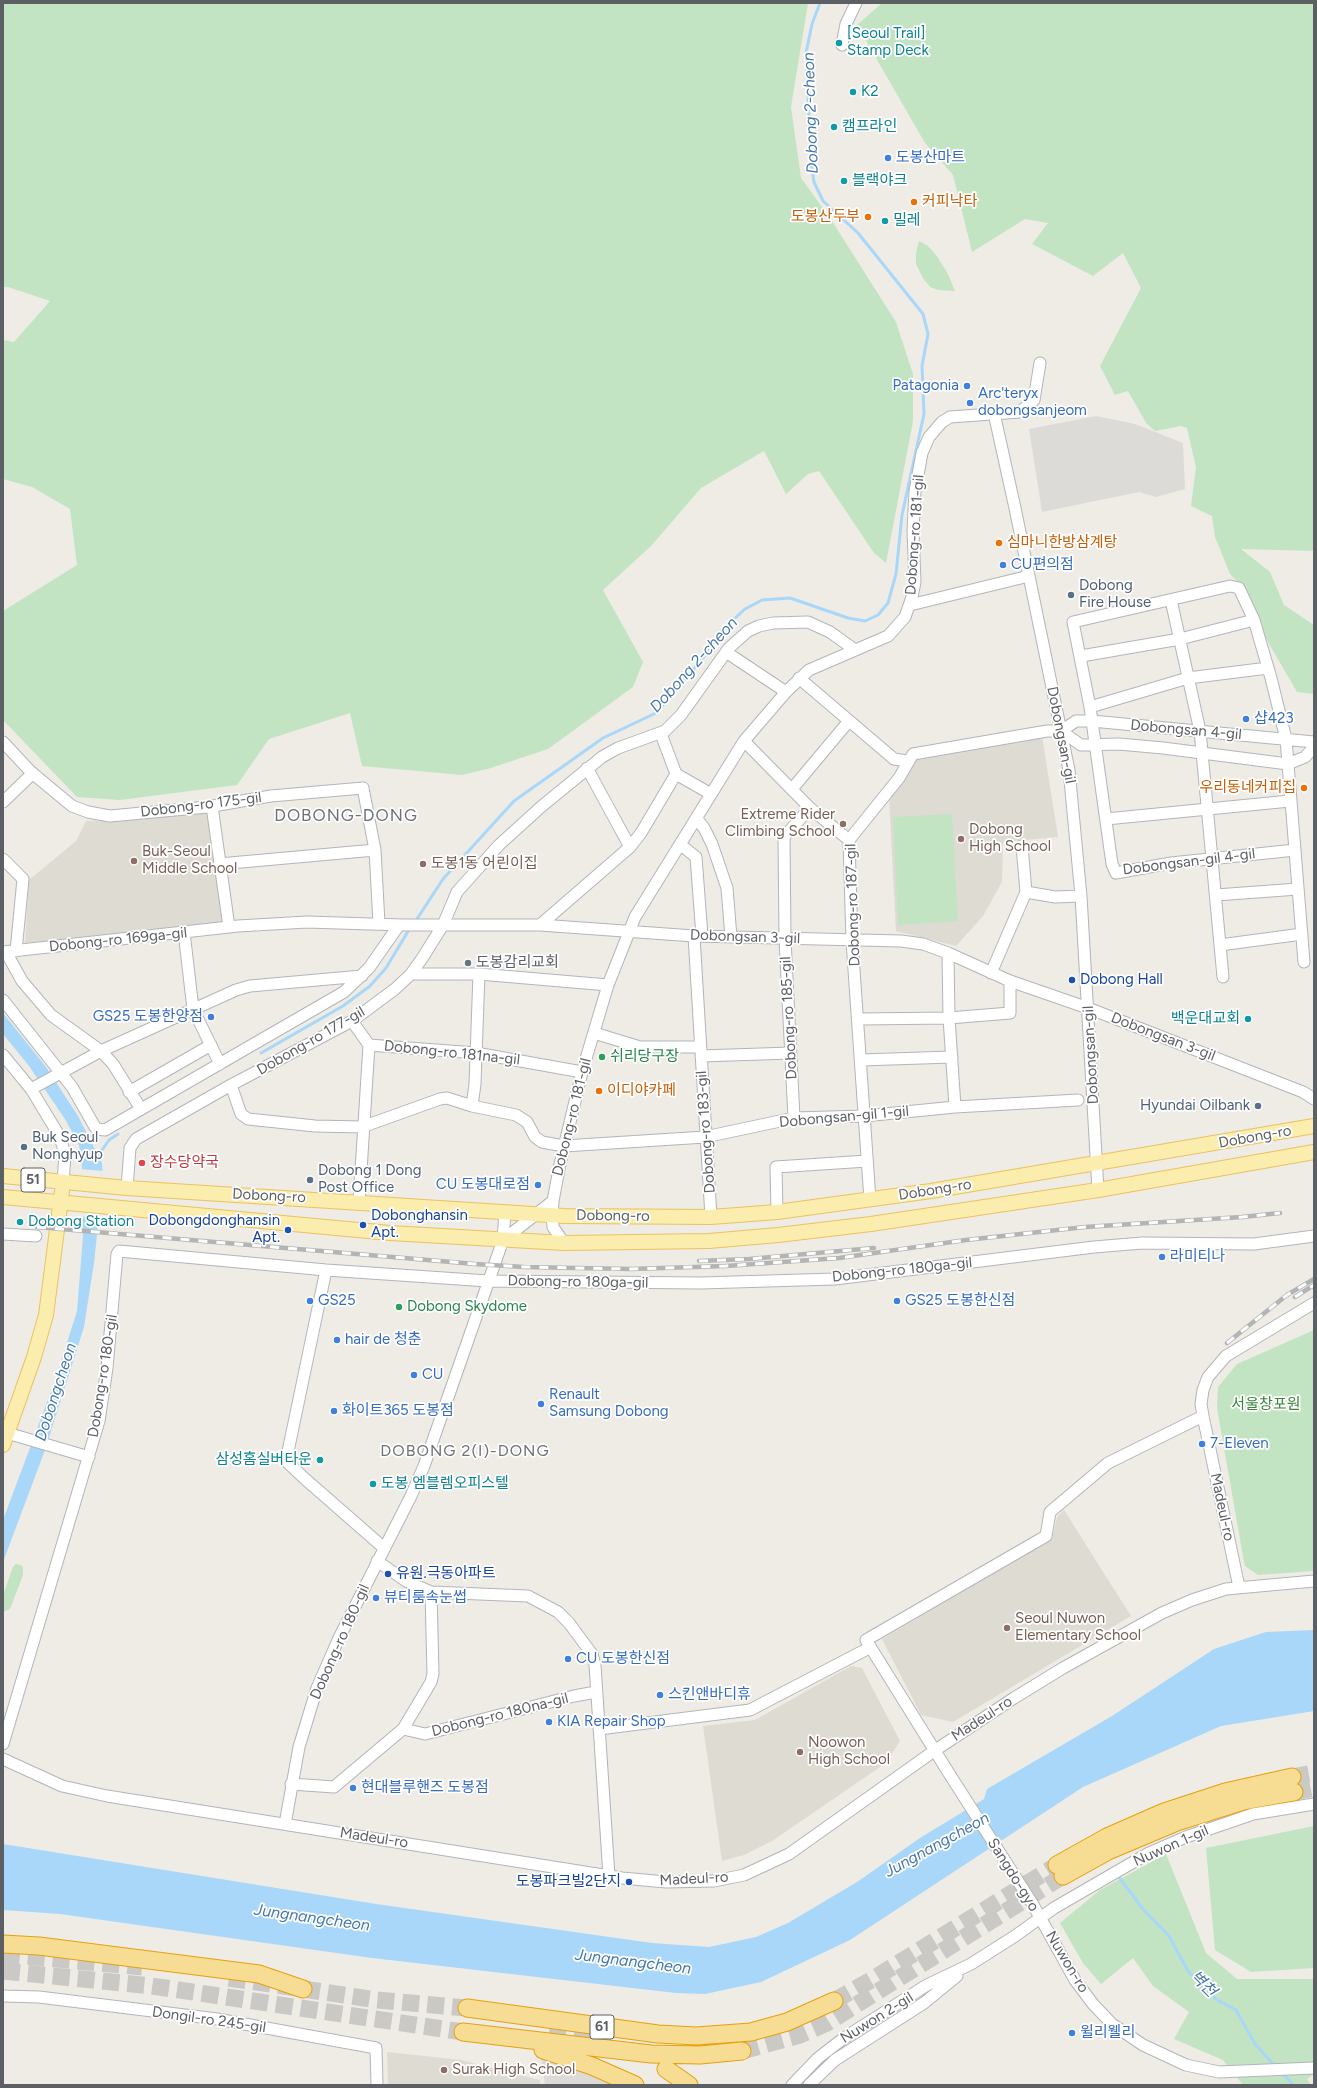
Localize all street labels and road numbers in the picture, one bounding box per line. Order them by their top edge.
street label: Dobong-ro 181-gil [902,474,928,596]
street label: Dobongsan-gil [1043,685,1079,785]
street label: Dobongsan 4-gil [1130,716,1242,744]
street label: Dobong-ro 175-gil [139,789,263,821]
street label: Dobong-ro 187-gil [842,843,864,967]
street label: Dobongsan-gil 4-gil [1122,845,1256,879]
street label: Dobong-ro 169ga-gil [48,924,188,956]
street label: Dobongsan 3-gil [690,926,800,948]
street label: Dobong-ro 185-gil [777,956,801,1080]
street label: Dobong-ro 177-gil [254,1003,368,1079]
street label: Dobongsan-gil [1079,1005,1103,1105]
street label: Dobongsan 3-gil [1108,1009,1218,1065]
street label: Dobong-ro 181na-gil [383,1037,521,1069]
street label: Dobong-ro 181-gil [549,1056,595,1178]
street label: Dobong-ro 183-gil [693,1070,719,1194]
street label: Dobongsan-gil 1-gil [778,1102,910,1132]
street label: Dobong-ro [1217,1122,1293,1152]
road number: 51 [21,1168,45,1192]
street label: Dobong-ro [897,1175,973,1205]
street label: Dobong-ro [232,1185,306,1207]
street label: Dobong-ro [576,1206,650,1226]
street label: Dobong-ro 180ga-gil [831,1254,973,1286]
street label: Dobong-ro 180ga-gil [507,1272,649,1292]
street label: Dobong-ro 180-gil [84,1313,122,1439]
street label: Madeul-ro [1206,1471,1238,1543]
street label: Dobong-ro 180-gil [307,1582,373,1702]
street label: Dobong-ro 180na-gil [430,1689,570,1741]
street label: Madeul-ro [948,1693,1016,1745]
street label: Nuwon 1-gil [1131,1821,1211,1871]
street label: Madeul-ro [339,1824,409,1852]
street label: Sangdo-gyo [983,1835,1043,1915]
street label: Madeul-ro [659,1868,729,1890]
street label: Nuwon-ro [1042,1928,1092,1996]
street label: Nuwon 2-gil [837,1988,917,2048]
street label: Dongil-ro 245-gil [151,2003,267,2037]
road number: 61 [590,2015,614,2039]

